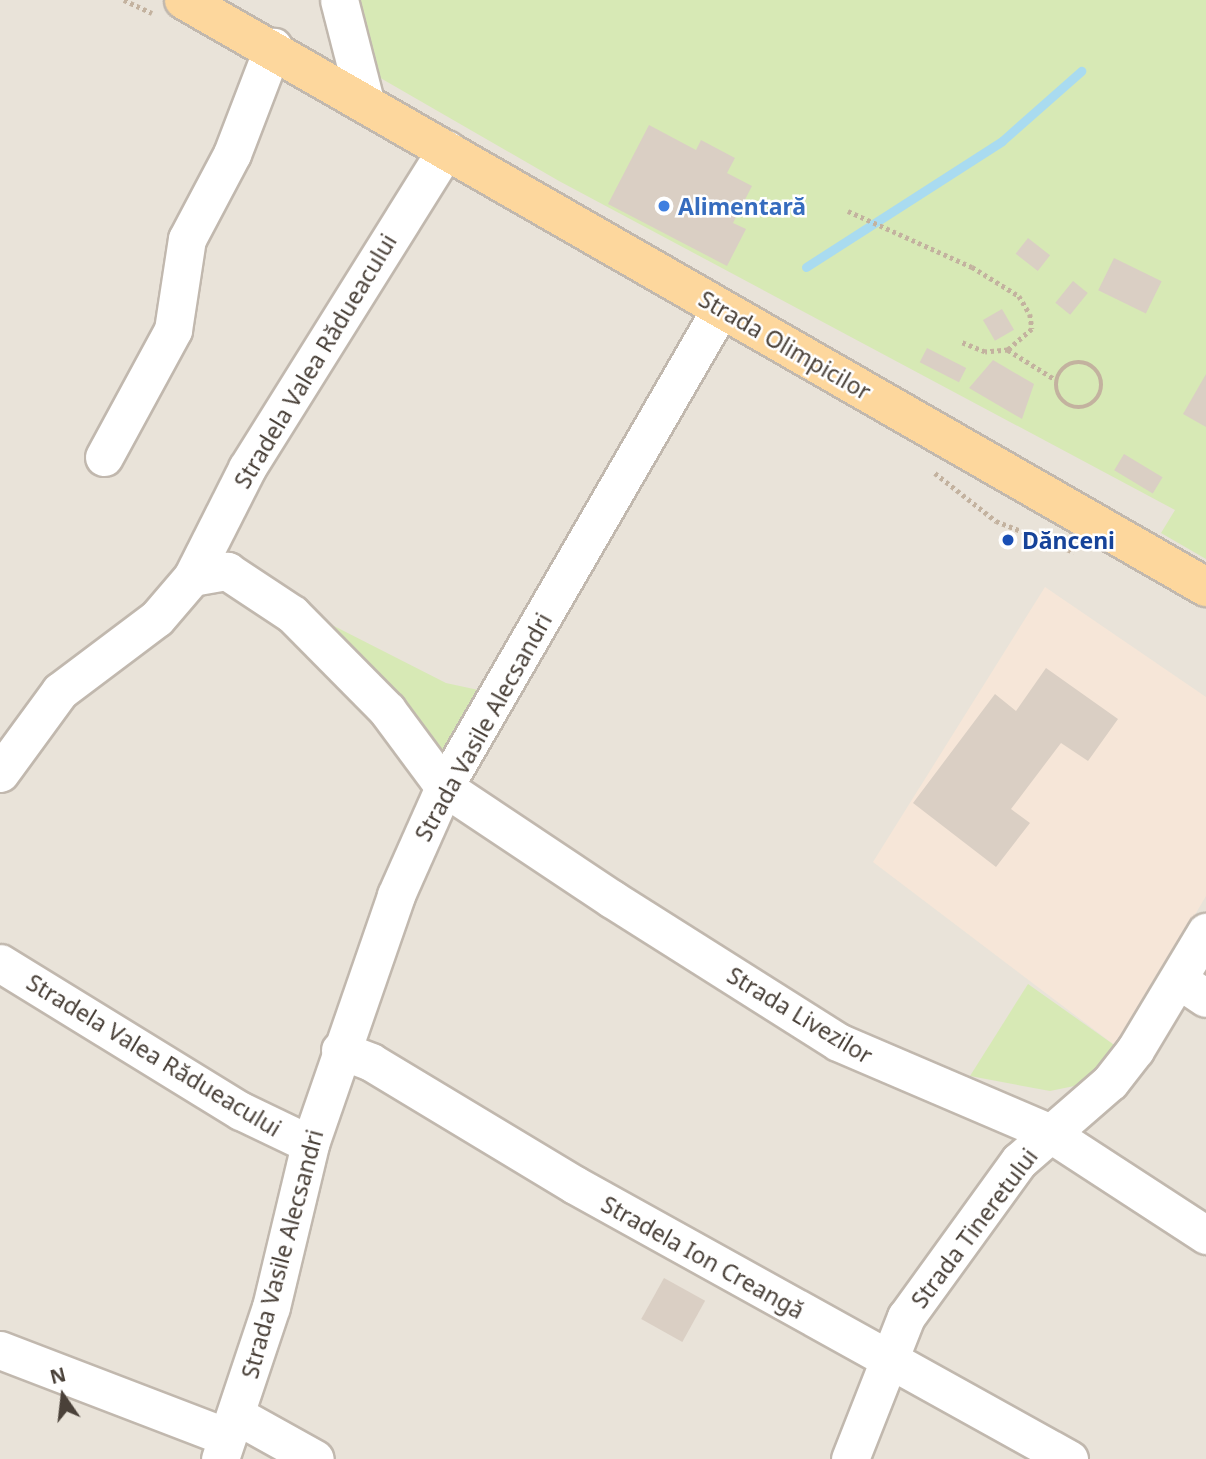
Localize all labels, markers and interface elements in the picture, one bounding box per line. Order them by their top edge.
place label: Alimentară [678,192,806,220]
marker: Alimentară [656,198,672,214]
street label: Stradela Valea Rădueacului [228,229,402,493]
street label: Strada Olimpicilor [694,285,876,405]
place label: Dănceni [1022,526,1115,554]
marker: Dănceni [1000,532,1016,548]
street label: Strada Vasile Alecsandri [409,608,557,846]
street label: Strada Livezilor [722,961,878,1069]
street label: Stradela Valea Rădueacului [22,968,286,1142]
street label: Strada Vasile Alecsandri [235,1127,329,1381]
street label: Strada Tineretului [905,1143,1043,1313]
street label: Stradela Ion Creangă [597,1190,809,1324]
north arrow [28,1361,98,1431]
text: N [47,1361,69,1390]

